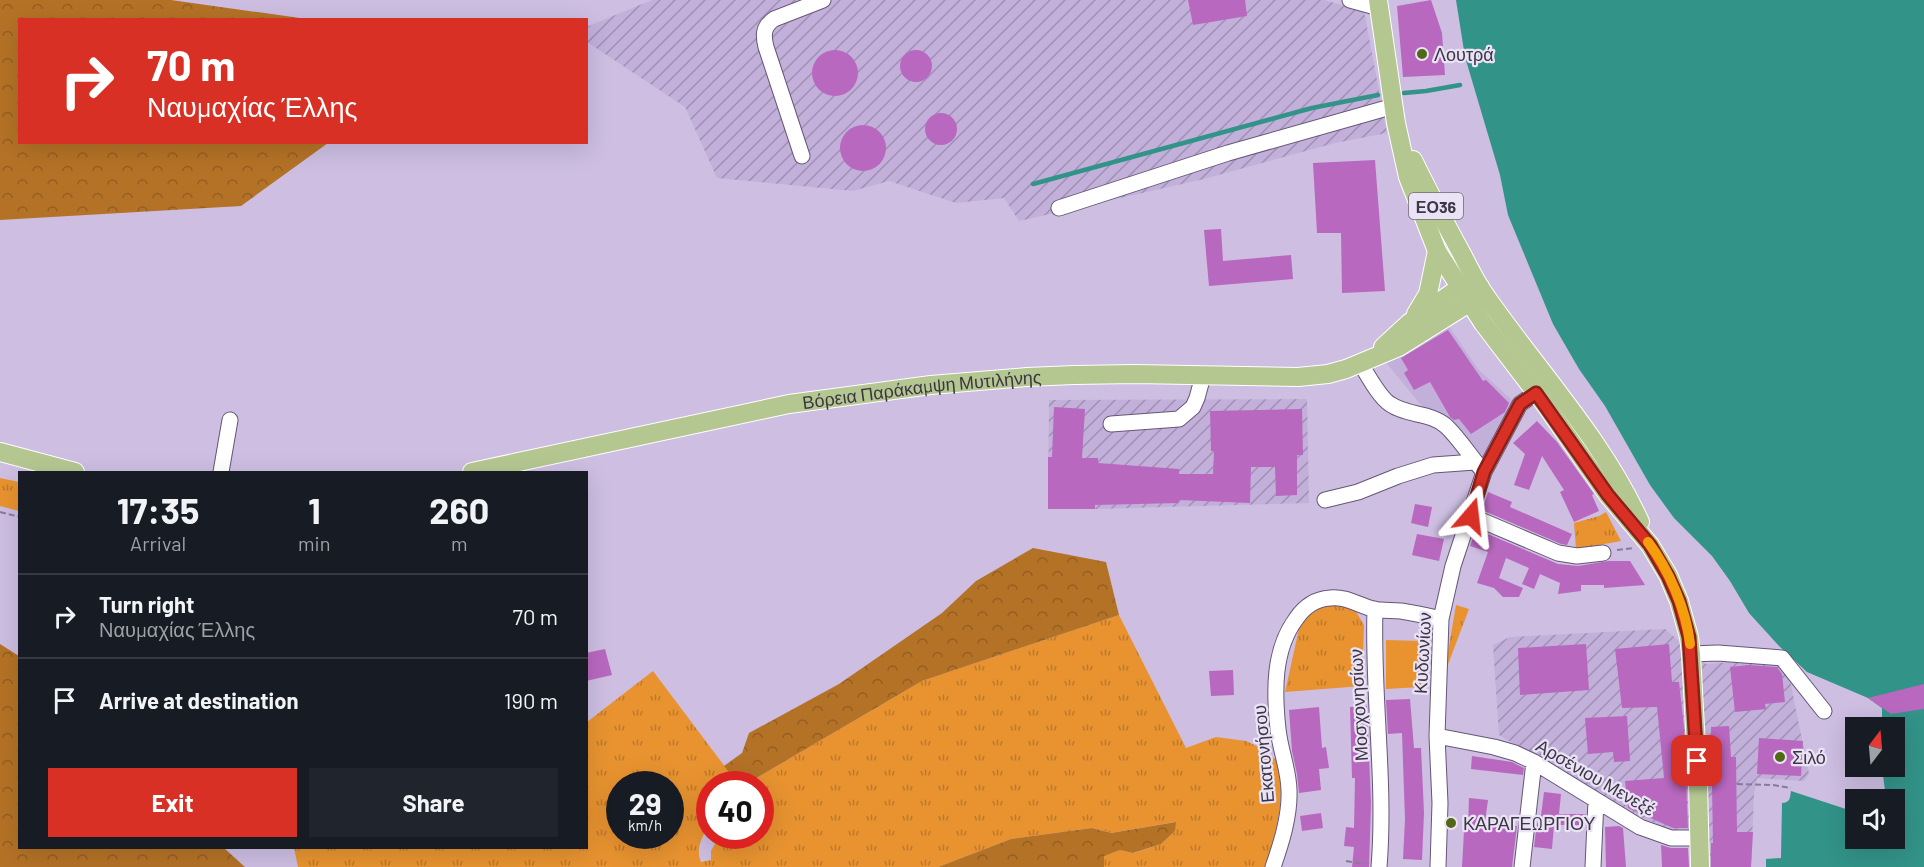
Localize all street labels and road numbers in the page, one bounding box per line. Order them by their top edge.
road number: ΕΟ36 [1409,193,1463,219]
street label: Βόρεια Παράκαμψη Μυτιλήνης [801,365,1042,413]
street label: Κυδωνίων [1409,611,1435,695]
street label: Μοσχονησίων [1344,648,1372,762]
street label: Εκατονήσου [1248,704,1278,804]
street label: Αρσένιου Μενεξέ [1532,734,1660,820]

